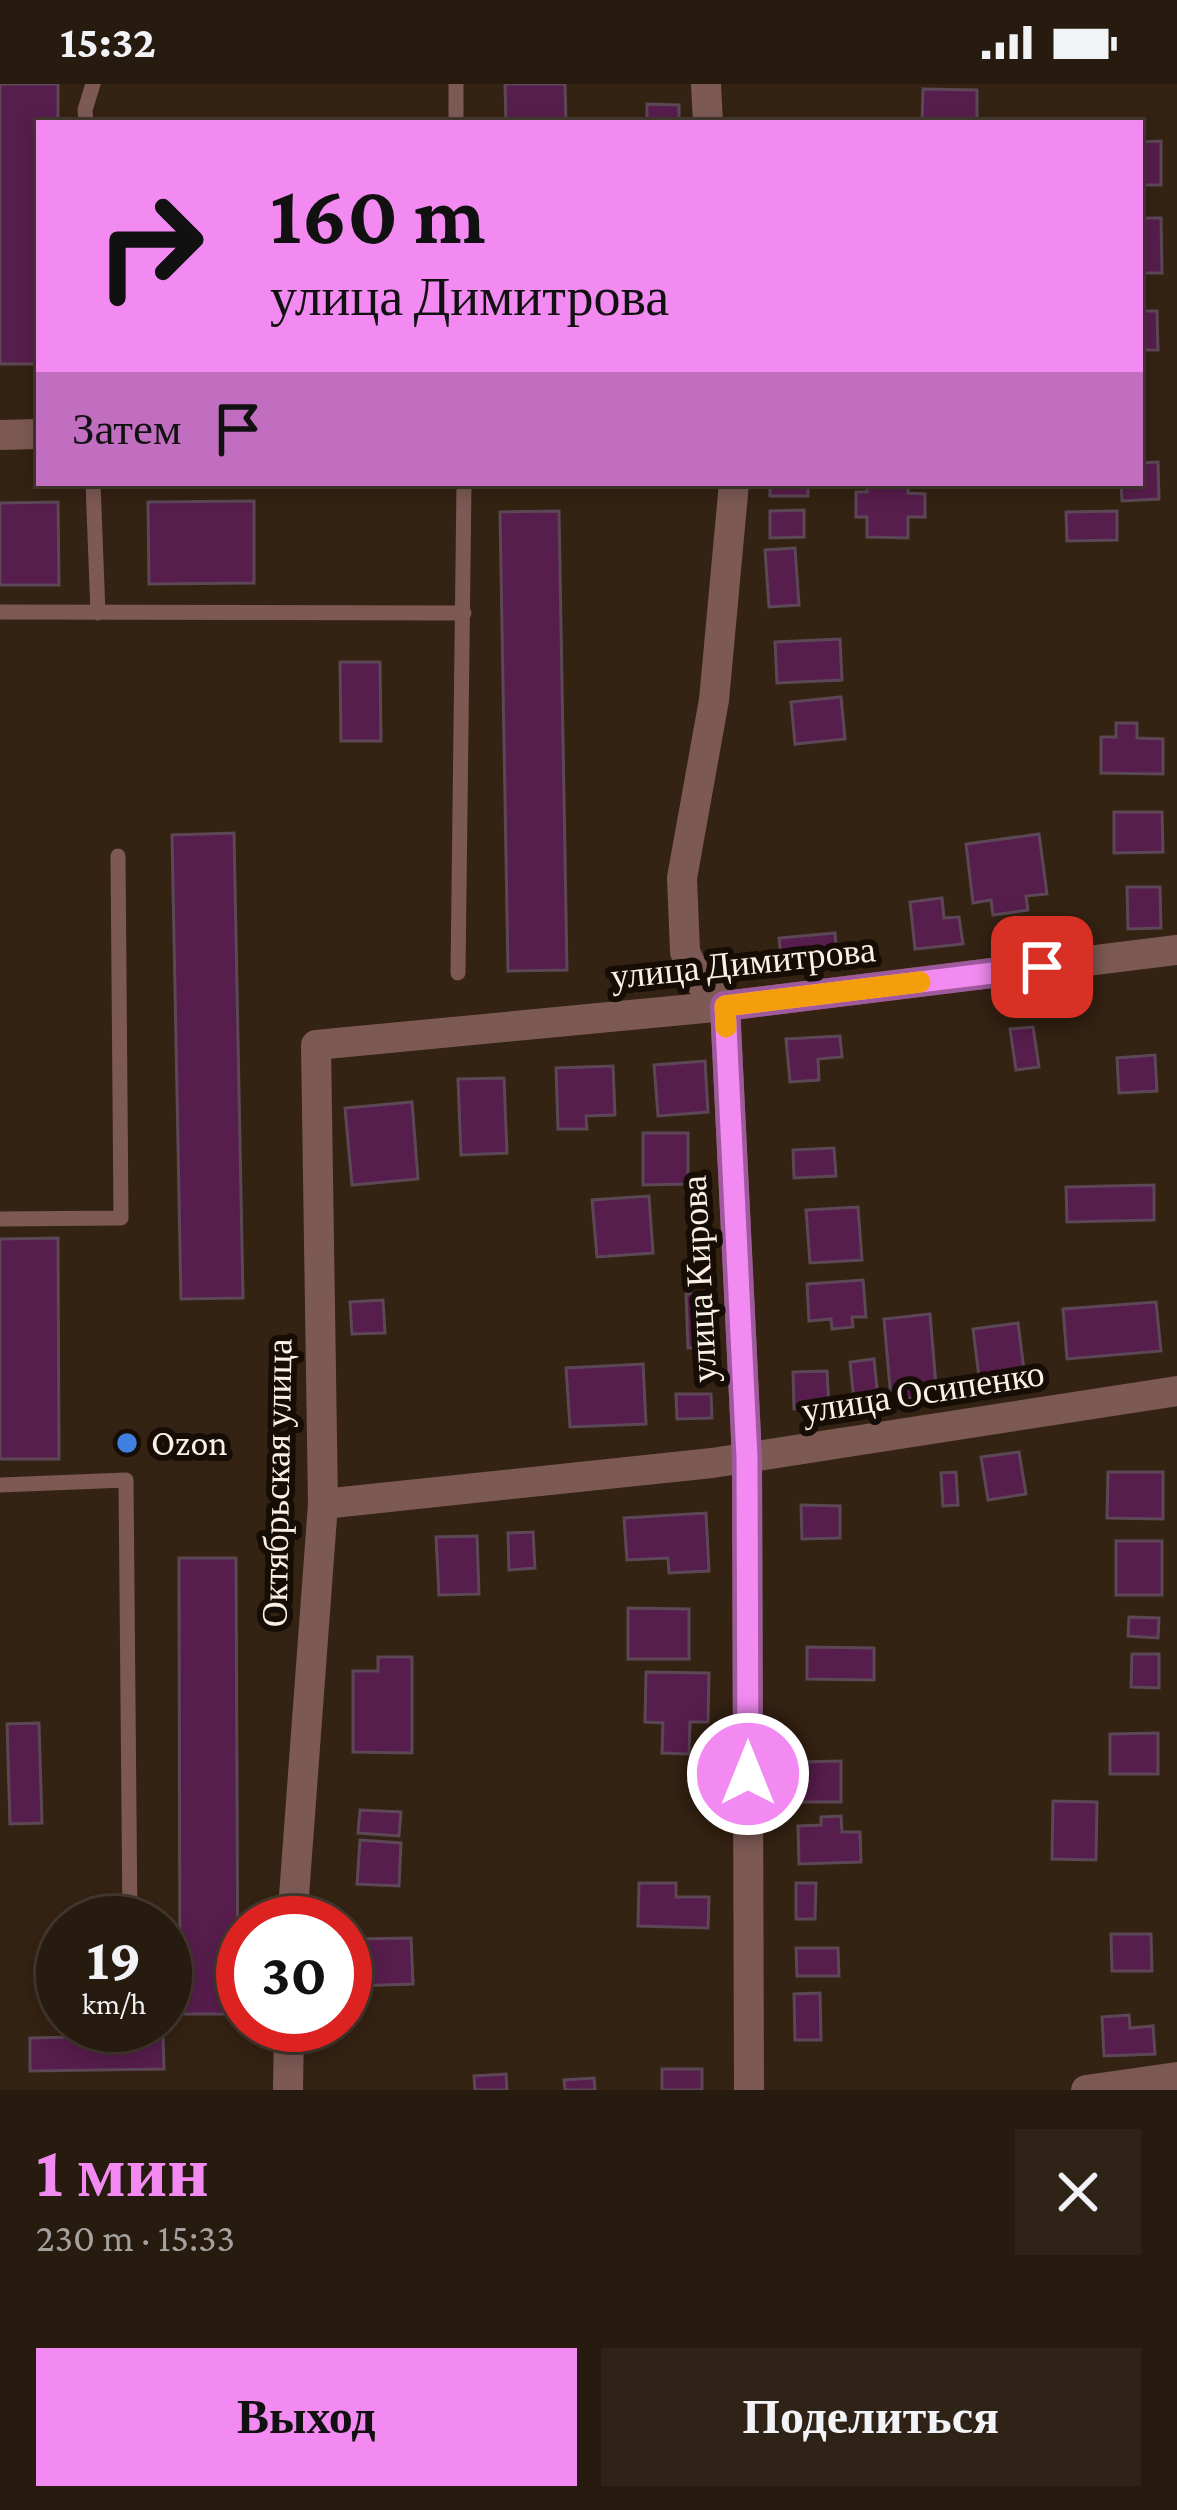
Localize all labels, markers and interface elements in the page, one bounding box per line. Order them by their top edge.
text: 15:32 [60,17,156,67]
icon: right [72,168,228,324]
text: 160 m [270,168,486,261]
text: улица Димитрова [270,267,669,327]
icon: arrive [205,396,271,462]
text: Затем [72,404,181,454]
pin [991,916,1093,1018]
street label: улица Димитрова [609,929,877,997]
icon: arrive [1009,934,1075,1000]
street label: улица Кирова [674,1174,724,1384]
street label: Октябрьская улица [254,1338,300,1628]
street label: улица Осипенко [799,1353,1047,1431]
place label: Ozon [151,1423,228,1463]
marker: Ozon [114,1430,140,1456]
position arrow [685,1711,811,1837]
speed limit sign: 30 [216,1896,372,2052]
text: 19 [86,1925,142,1992]
text: km/h [82,1987,146,2020]
button: close [1015,2129,1141,2255]
text: 1 мин [36,2131,209,2211]
text: 230 m · 15:33 [36,2216,235,2259]
button: Выход [36,2348,577,2486]
button: Поделиться [601,2348,1141,2486]

